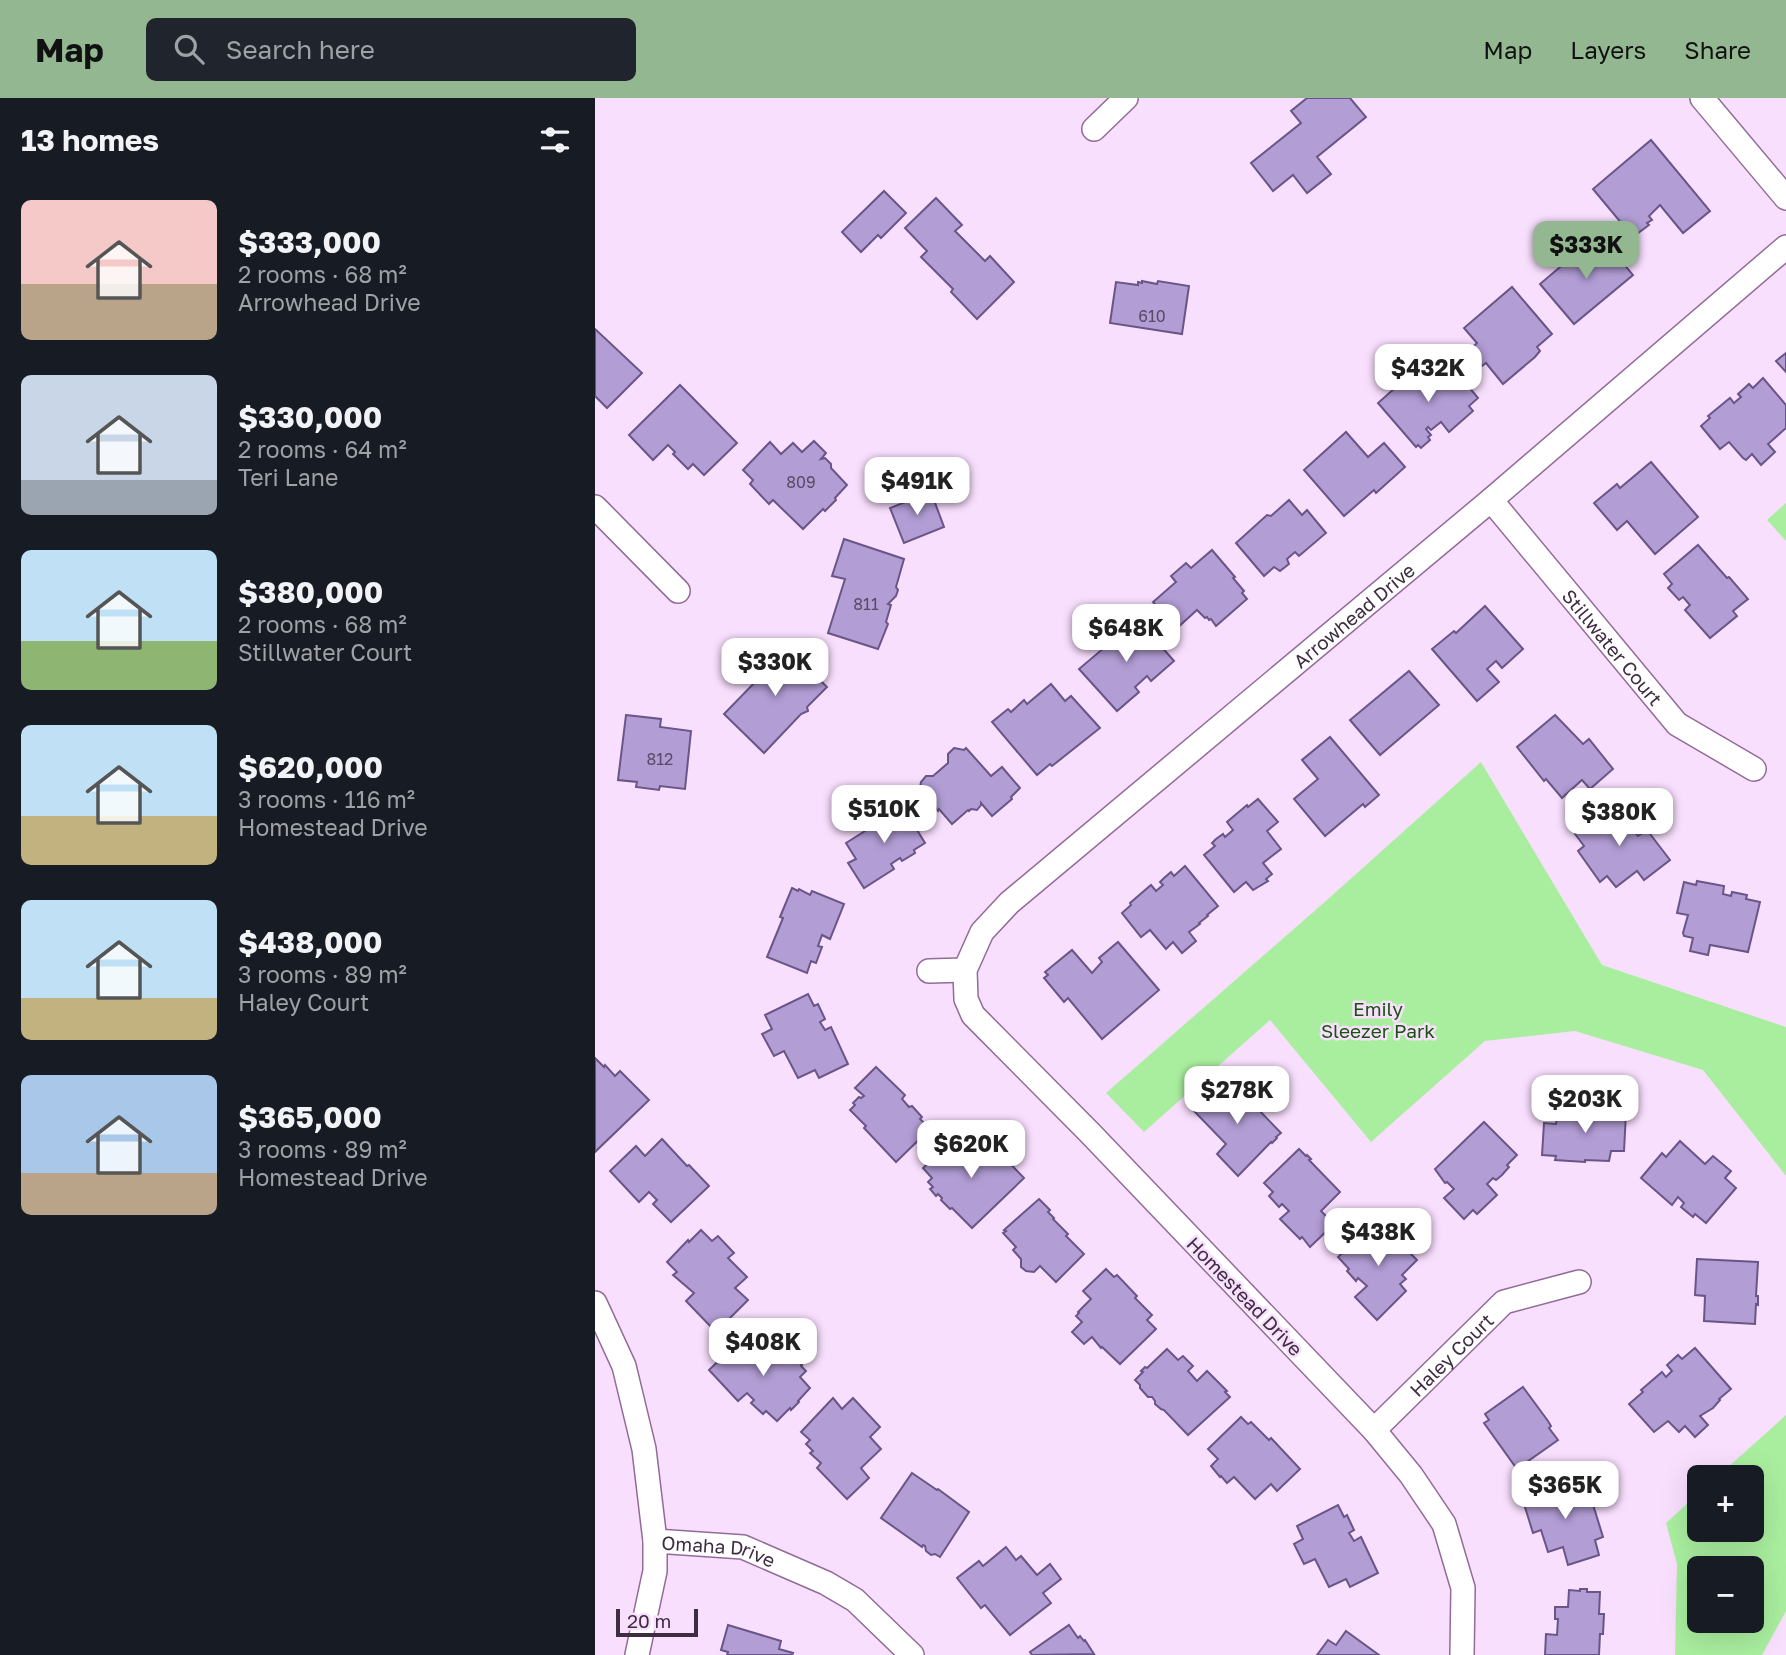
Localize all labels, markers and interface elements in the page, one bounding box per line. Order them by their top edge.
search box [146,18,636,81]
text: Map [35,30,104,69]
icon: search [170,30,208,68]
text: Search here [226,34,375,65]
text: Map [1483,35,1532,64]
text: Layers [1570,35,1646,64]
text: Share [1684,35,1751,64]
icon: filters [536,121,574,159]
text: 13 homes [21,122,159,158]
pin: $333K [1537,222,1635,281]
text: $333,000 [238,224,381,260]
icon: home [77,228,161,312]
text: $333K [1549,230,1623,258]
text: 2 rooms · 68 m² [238,260,407,288]
text: Arrowhead Drive [238,288,421,316]
house number: 610 [1138,306,1166,326]
pin: $432K [1379,344,1477,404]
text: $432K [1391,353,1465,381]
text: $330,000 [238,399,382,435]
icon: home [77,403,161,487]
text: 2 rooms · 64 m² [238,435,407,463]
pin: $491K [868,458,966,517]
text: Teri Lane [238,463,338,491]
text: $491K [881,466,953,494]
house number: 809 [786,472,816,492]
street label: Arrowhead Drive [1288,558,1419,672]
text: $380,000 [238,574,383,610]
icon: home [77,578,161,662]
street label: Stillwater Court [1558,584,1668,710]
house number: 811 [853,594,879,614]
pin: $648K [1077,604,1175,664]
text: 2 rooms · 68 m² [238,610,407,638]
text: $648K [1088,613,1164,641]
text: Stillwater Court [238,638,412,666]
pin: $330K [726,638,824,698]
text: $330K [737,647,813,675]
text: $620,000 [238,749,383,785]
house number: 812 [647,749,673,769]
icon: home [77,753,161,837]
text: 3 rooms · 116 m² [238,785,415,813]
pin: $510K [835,786,933,845]
pin: $380K [1570,788,1668,848]
text: $510K [848,794,920,822]
text: $380K [1581,797,1657,825]
text: Homestead Drive [238,813,428,841]
text: $438,000 [238,924,382,960]
icon: home [77,928,161,1012]
text: 3 rooms · 89 m² [238,960,407,988]
text: Haley Court [238,988,369,1016]
park label: Emily Sleezer Park [1321,997,1435,1042]
pin: $278K [1188,1066,1286,1126]
text: $278K [1200,1075,1274,1103]
pin: $203K [1536,1076,1634,1135]
text: $203K [1547,1084,1623,1112]
text: $365,000 [238,1099,382,1135]
icon: home [77,1103,161,1187]
pin: $620K [922,1121,1020,1180]
text: $620K [933,1129,1009,1157]
text: 3 rooms · 89 m² [238,1135,407,1163]
text: Homestead Drive [238,1163,428,1191]
pin: $438K [1329,1208,1427,1268]
text: $438K [1340,1217,1416,1245]
street label: Homestead Drive [1182,1232,1308,1360]
street label: Haley Court [1404,1308,1498,1400]
pin: $408K [714,1318,812,1378]
text: $408K [725,1327,801,1355]
pin: $365K [1516,1462,1614,1521]
map controls [1687,1465,1764,1633]
button: + [1687,1465,1764,1542]
text: $365K [1528,1470,1602,1498]
street label: Omaha Drive [661,1530,779,1571]
button: − [1687,1556,1764,1633]
scale bar [616,1606,698,1638]
text: 20 m [627,1609,671,1632]

